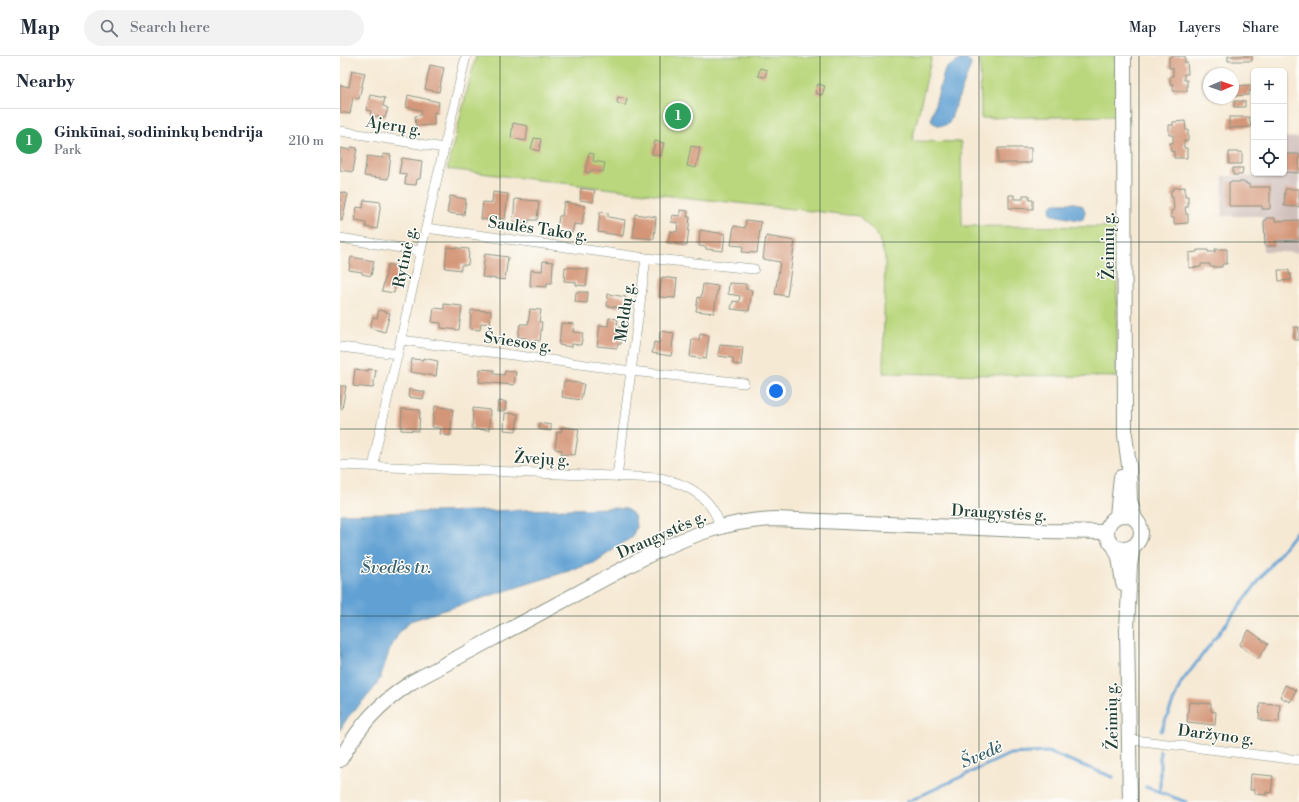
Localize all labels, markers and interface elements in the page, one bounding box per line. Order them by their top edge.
search box [84,10,364,46]
text: Map [20,16,60,40]
icon: search [98,17,120,39]
text: Search here [130,18,210,37]
text: Map [1129,19,1156,37]
text: Layers [1178,19,1221,37]
text: Share [1243,19,1279,37]
north arrow [1203,68,1239,104]
map controls [1251,68,1287,176]
button: + [1251,68,1287,104]
text: Nearby [16,71,75,93]
pin: 1 [665,101,691,131]
button: − [1251,104,1287,140]
street label: Ajerų g. [364,112,423,140]
text: Ginkūnai, sodininkų bendrija [54,123,263,142]
text: 1 [26,133,32,149]
text: 210 m [289,133,324,149]
button: locate [1251,140,1287,176]
text: Park [54,142,81,158]
street label: Saulės Tako g. [487,212,589,246]
street label: Žeimių g. [1097,212,1119,280]
street label: Rytinė g. [389,225,421,290]
street label: Meldų g. [611,281,639,343]
street label: Šviesos g. [483,325,553,357]
your location [766,381,786,401]
street label: Žvejų g. [514,446,570,470]
street label: Draugystės g. [951,501,1047,525]
street label: Draugystės g. [614,506,709,563]
water label: Švedės tv. [361,556,431,579]
street label: Žeimių g. [1099,682,1123,750]
street label: Daržyno g. [1177,720,1255,750]
water label: Švedė [957,735,1006,774]

